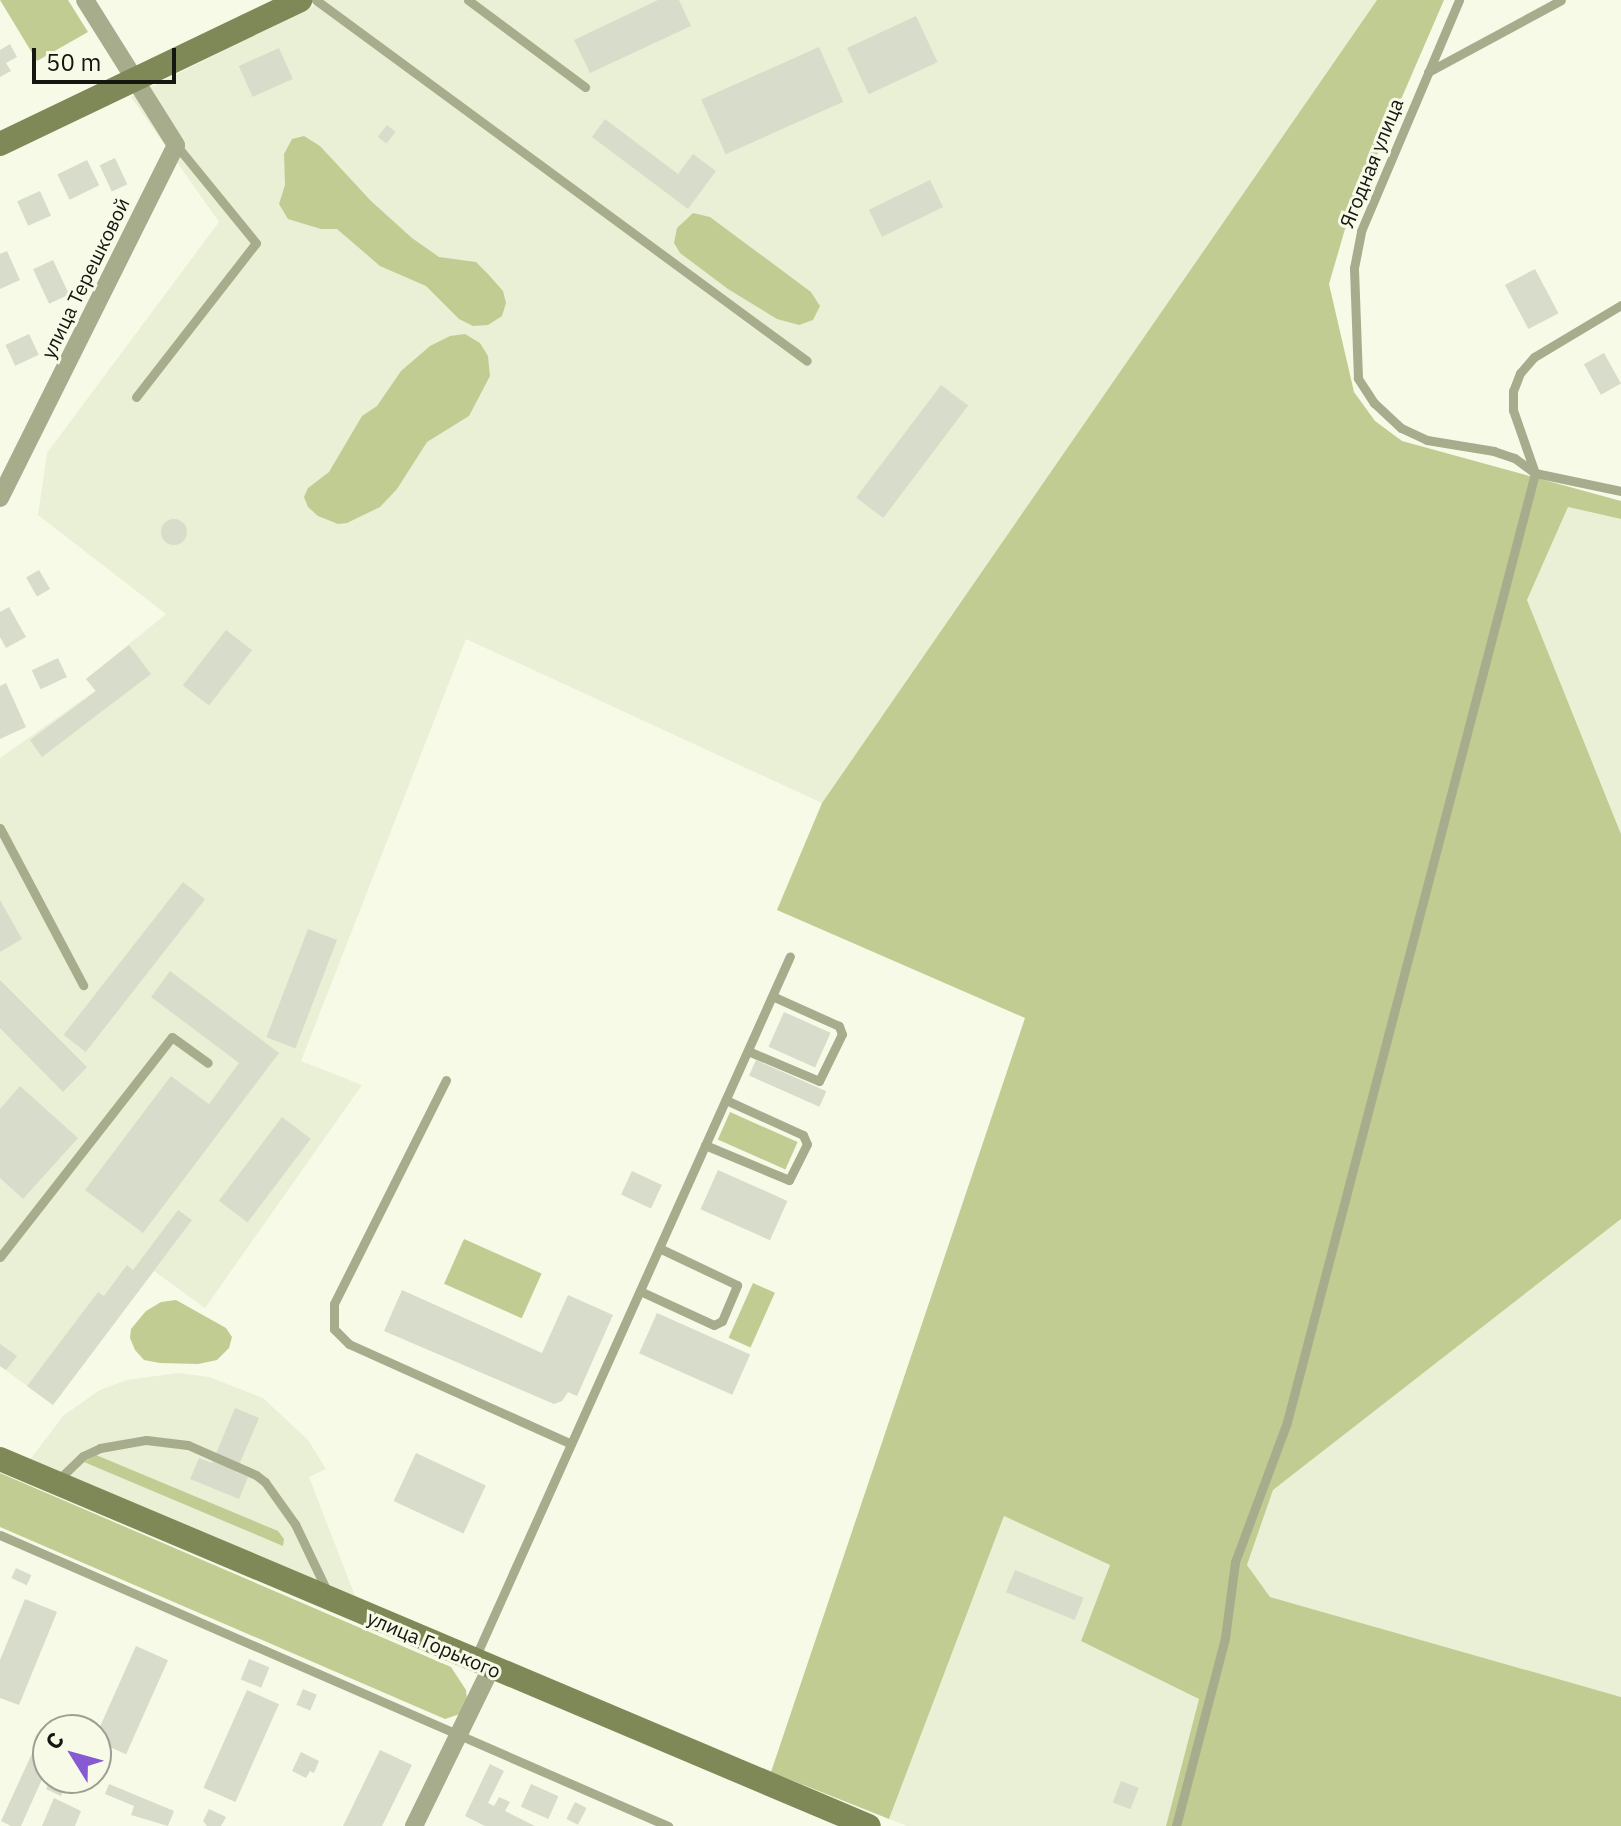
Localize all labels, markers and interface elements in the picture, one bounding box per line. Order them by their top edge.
scale bar [36,32,180,82]
text: 50 m [46,46,101,78]
street label: Ягодная улица [1334,95,1408,231]
street label: улица Терешковой [36,194,134,362]
street label: улица Горького [364,1605,504,1683]
north arrow [32,1714,112,1794]
text: С [38,1726,70,1755]

